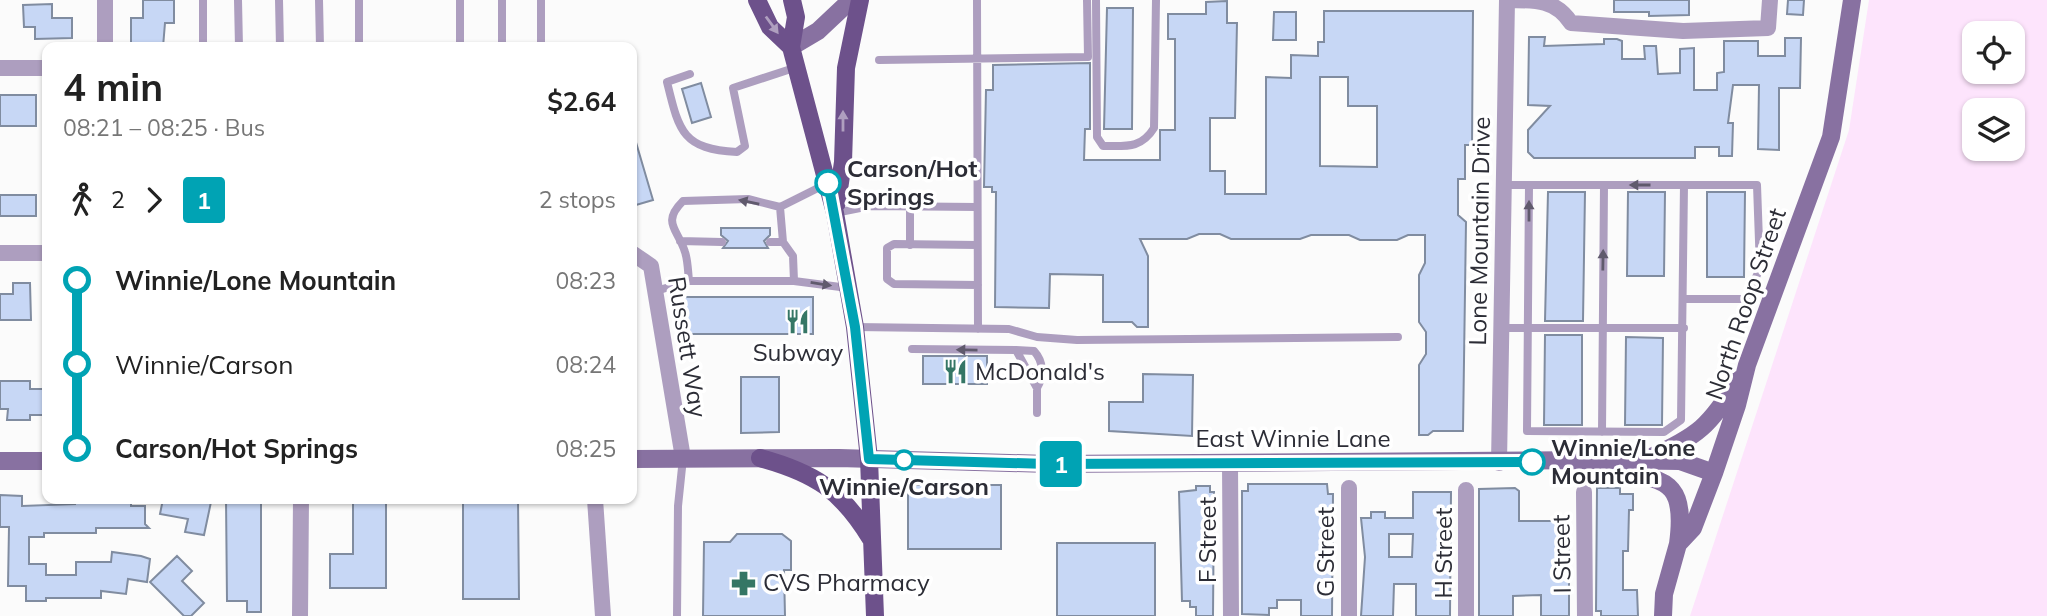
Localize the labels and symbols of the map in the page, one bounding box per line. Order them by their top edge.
one-way arrow [765,16,779,35]
one-way arrow [837,110,849,132]
street label: Lone Mountain Drive [1462,116,1496,346]
place label: Carson/Hot Springs [847,153,977,211]
marker: Carson/Hot Springs [815,170,841,196]
one-way arrow [1629,179,1651,191]
one-way arrow [738,196,760,207]
one-way arrow [1523,199,1534,221]
street label: North Roop Street [1698,204,1792,403]
one-way arrow [1597,248,1609,270]
street label: Russett Way [662,274,714,420]
one-way arrow [810,279,832,290]
restaurant icon: Subway [784,308,812,336]
place label: Subway [753,337,844,367]
one-way arrow [955,344,977,356]
place label: McDonald's [975,356,1105,386]
restaurant icon: McDonald's [941,358,969,386]
street label: East Winnie Lane [1196,423,1390,453]
place label: Winnie/Lone Mountain [1551,432,1695,490]
line badge: 1 [1038,441,1084,487]
marker: Winnie/Lone Mountain [1519,449,1545,475]
marker: Winnie/Carson [894,450,914,470]
place label: Winnie/Carson [819,471,989,501]
street label: F Street [1192,497,1222,583]
street label: G Street [1310,507,1340,597]
street label: H Street [1428,507,1458,599]
street label: I Street [1545,514,1577,594]
place label: CVS Pharmacy [763,567,930,597]
pharmacy icon: CVS Pharmacy [729,569,757,597]

